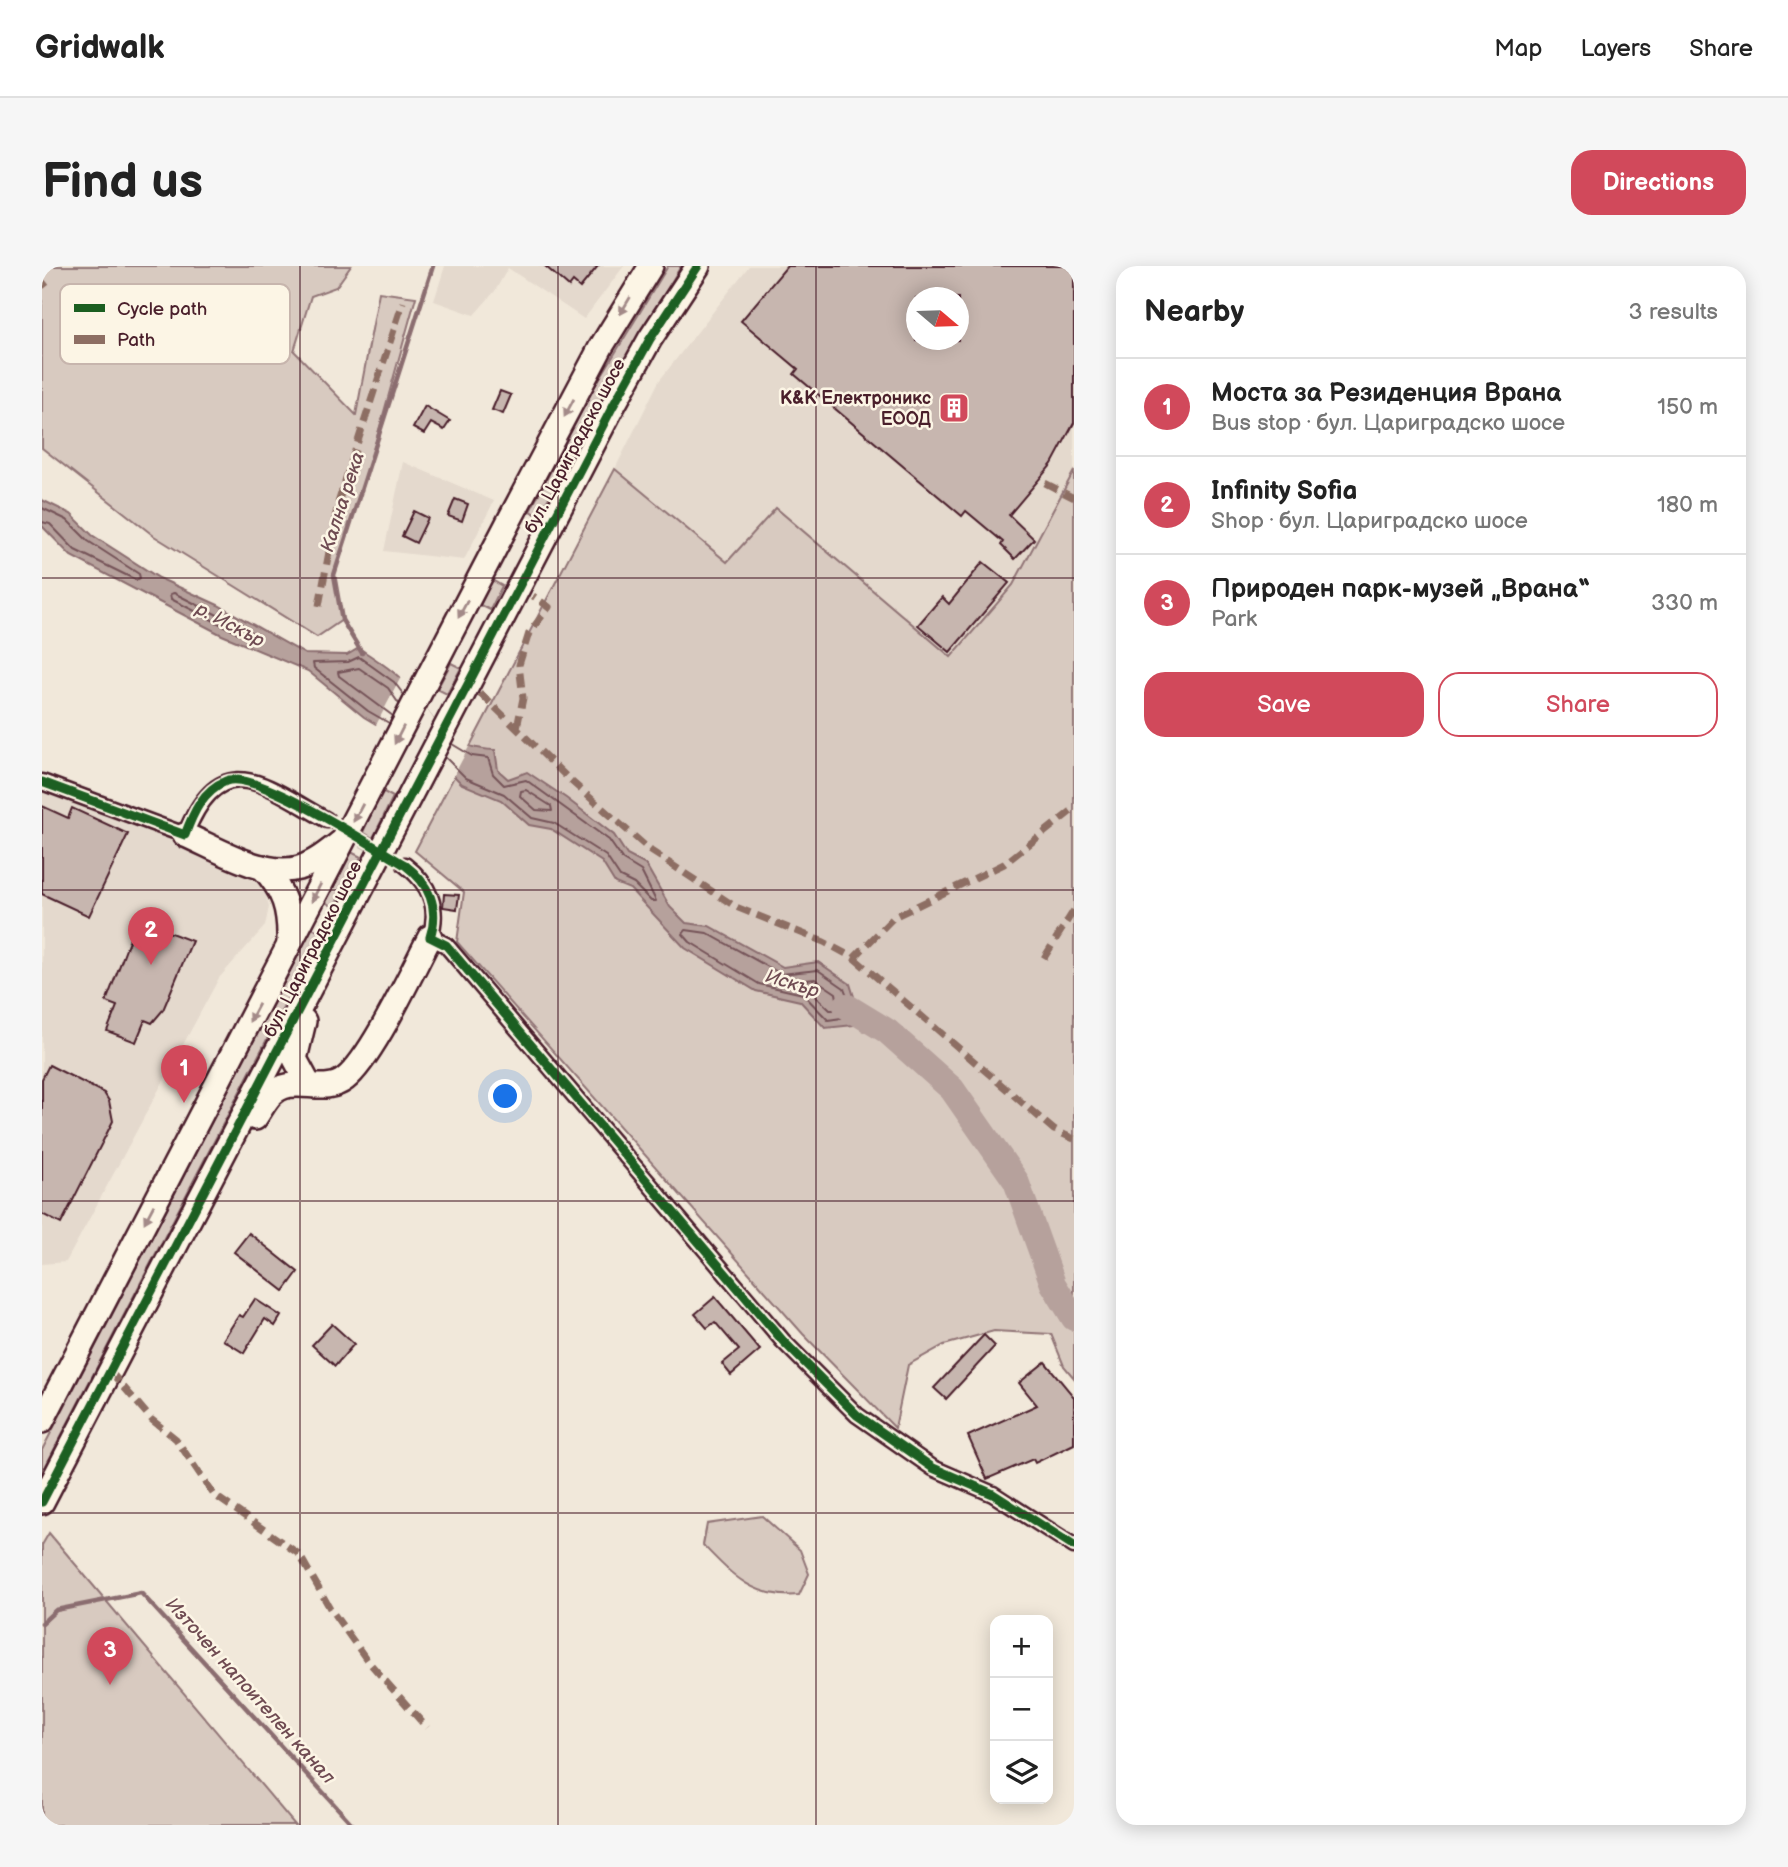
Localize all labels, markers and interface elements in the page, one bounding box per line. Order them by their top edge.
text: Gridwalk [35,28,165,68]
text: Map [1494,34,1542,63]
text: Layers [1580,34,1651,63]
text: Share [1689,34,1753,63]
button: Directions [1571,150,1746,215]
text: Find us [42,153,203,212]
legend [60,284,290,364]
north arrow [906,287,969,350]
text: Nearby [1144,294,1244,330]
one-way arrow [619,297,632,316]
text: Cycle path [117,298,207,321]
text: 3 results [1629,298,1718,326]
text: Path [117,329,155,352]
street label: бул. Цариградско шосе [520,355,630,537]
text: Моста за Резиденция Врана [1211,378,1561,409]
place label: K&K Електроникс ЕООД [780,388,931,430]
building icon: K&K Електроникс ЕООД [937,391,971,425]
text: 1 [1162,393,1172,421]
text: 150 m [1657,393,1718,421]
one-way arrow [563,398,575,418]
text: Bus stop · бул. Цариградско шосе [1211,409,1565,437]
water label: Кална река [316,449,370,555]
text: Infinity Sofia [1211,476,1357,507]
text: 2 [1160,491,1174,519]
text: 180 m [1657,491,1718,519]
text: Shop · бул. Цариградско шосе [1211,507,1528,535]
text: Природен парк-музей „Врана“ [1211,574,1590,605]
text: 3 [1160,589,1174,617]
text: 330 m [1651,589,1718,617]
water label: р. Искър [191,597,269,653]
one-way arrow [458,599,469,619]
text: Park [1211,605,1257,633]
button: Save [1144,672,1424,737]
button: Share [1438,672,1718,737]
one-way arrow [393,725,405,745]
one-way arrow [352,804,364,823]
street label: бул. Цариградско шосе [259,858,367,1040]
one-way arrow [311,883,322,903]
pin: 2 [128,907,174,965]
water label: Искър [762,965,822,1003]
one-way arrow [248,1003,260,1023]
pin: 1 [161,1045,207,1103]
your location [488,1079,522,1113]
one-way arrow [143,1205,155,1225]
water label: Източен напоителен канал [160,1593,340,1789]
map controls [990,1615,1053,1804]
button: + [990,1615,1053,1678]
pin: 3 [87,1627,133,1685]
button: − [990,1678,1053,1741]
button: layers [990,1741,1053,1804]

